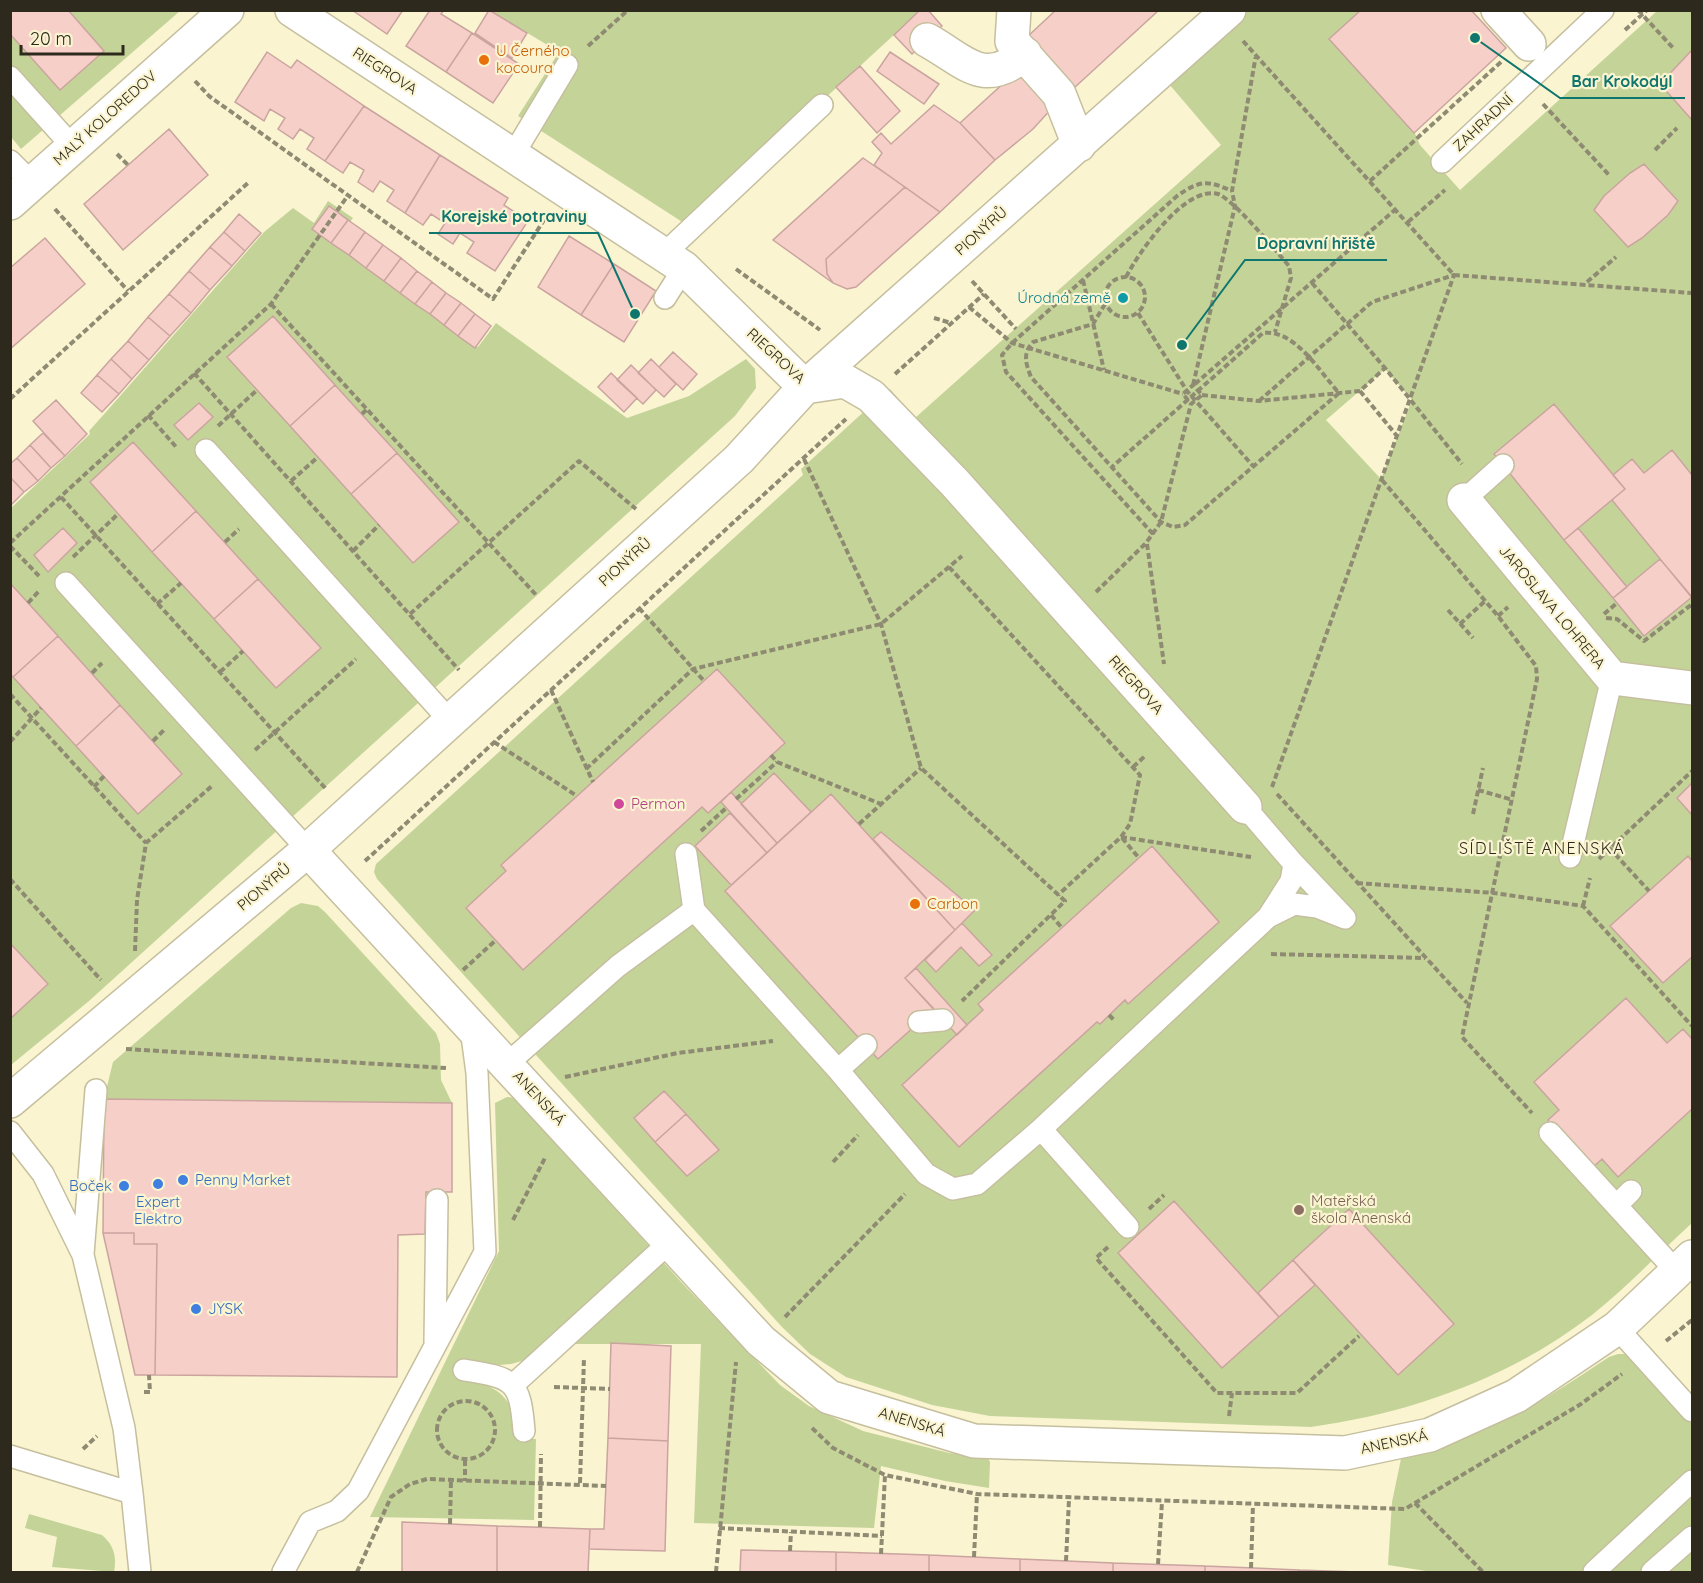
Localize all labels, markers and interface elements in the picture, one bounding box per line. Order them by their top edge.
scale bar [21,18,123,56]
text: 20 m [30,27,72,50]
place label: U Černého kocoura [496,41,570,77]
street label: RIEGROVA [349,43,421,99]
marker: U Černého kocoura [477,53,491,67]
callout: Bar Krokodýl [1560,64,1685,98]
street label: MALÝ KOLOREDOV [49,66,160,169]
text: Bar Krokodýl [1571,71,1673,91]
street label: ZAHRADNÍ [1449,89,1518,155]
callout: Korejské potraviny [429,199,598,233]
street label: PIONÝRŮ [950,202,1011,259]
text: Korejské potraviny [441,206,587,226]
callout: Dopravní hřiště [1245,226,1387,260]
text: Dopravní hřiště [1257,233,1375,253]
place label: Úrodná země [1017,288,1111,307]
marker: Úrodná země [1116,291,1130,305]
street label: RIEGROVA [743,324,810,388]
street label: PIONÝRŮ [594,533,655,590]
street label: JAROSLAVA LOHRERA [1495,541,1610,673]
street label: RIEGROVA [1105,651,1168,718]
place label: Permon [631,794,685,813]
marker: Permon [612,797,626,811]
district label: SÍDLIŠTĚ ANENSKÁ [1459,838,1625,858]
street label: PIONÝRŮ [233,859,294,915]
place label: Carbon [927,894,978,913]
marker: Carbon [908,897,922,911]
street label: ANENSKÁ [509,1066,570,1129]
place label: Penny Market [195,1170,291,1189]
marker: Penny Market [176,1173,190,1187]
place label: Boček [69,1176,112,1195]
marker: Expert Elektro [151,1177,165,1191]
marker: Boček [117,1179,131,1193]
place label: Mateřská škola Anenská [1311,1191,1411,1227]
place label: Expert Elektro [134,1192,182,1228]
marker: Mateřská škola Anenská [1292,1203,1306,1217]
place label: JYSK [208,1299,243,1318]
marker: JYSK [189,1302,203,1316]
street label: ANENSKÁ [877,1402,948,1441]
street label: ANENSKÁ [1359,1425,1430,1458]

